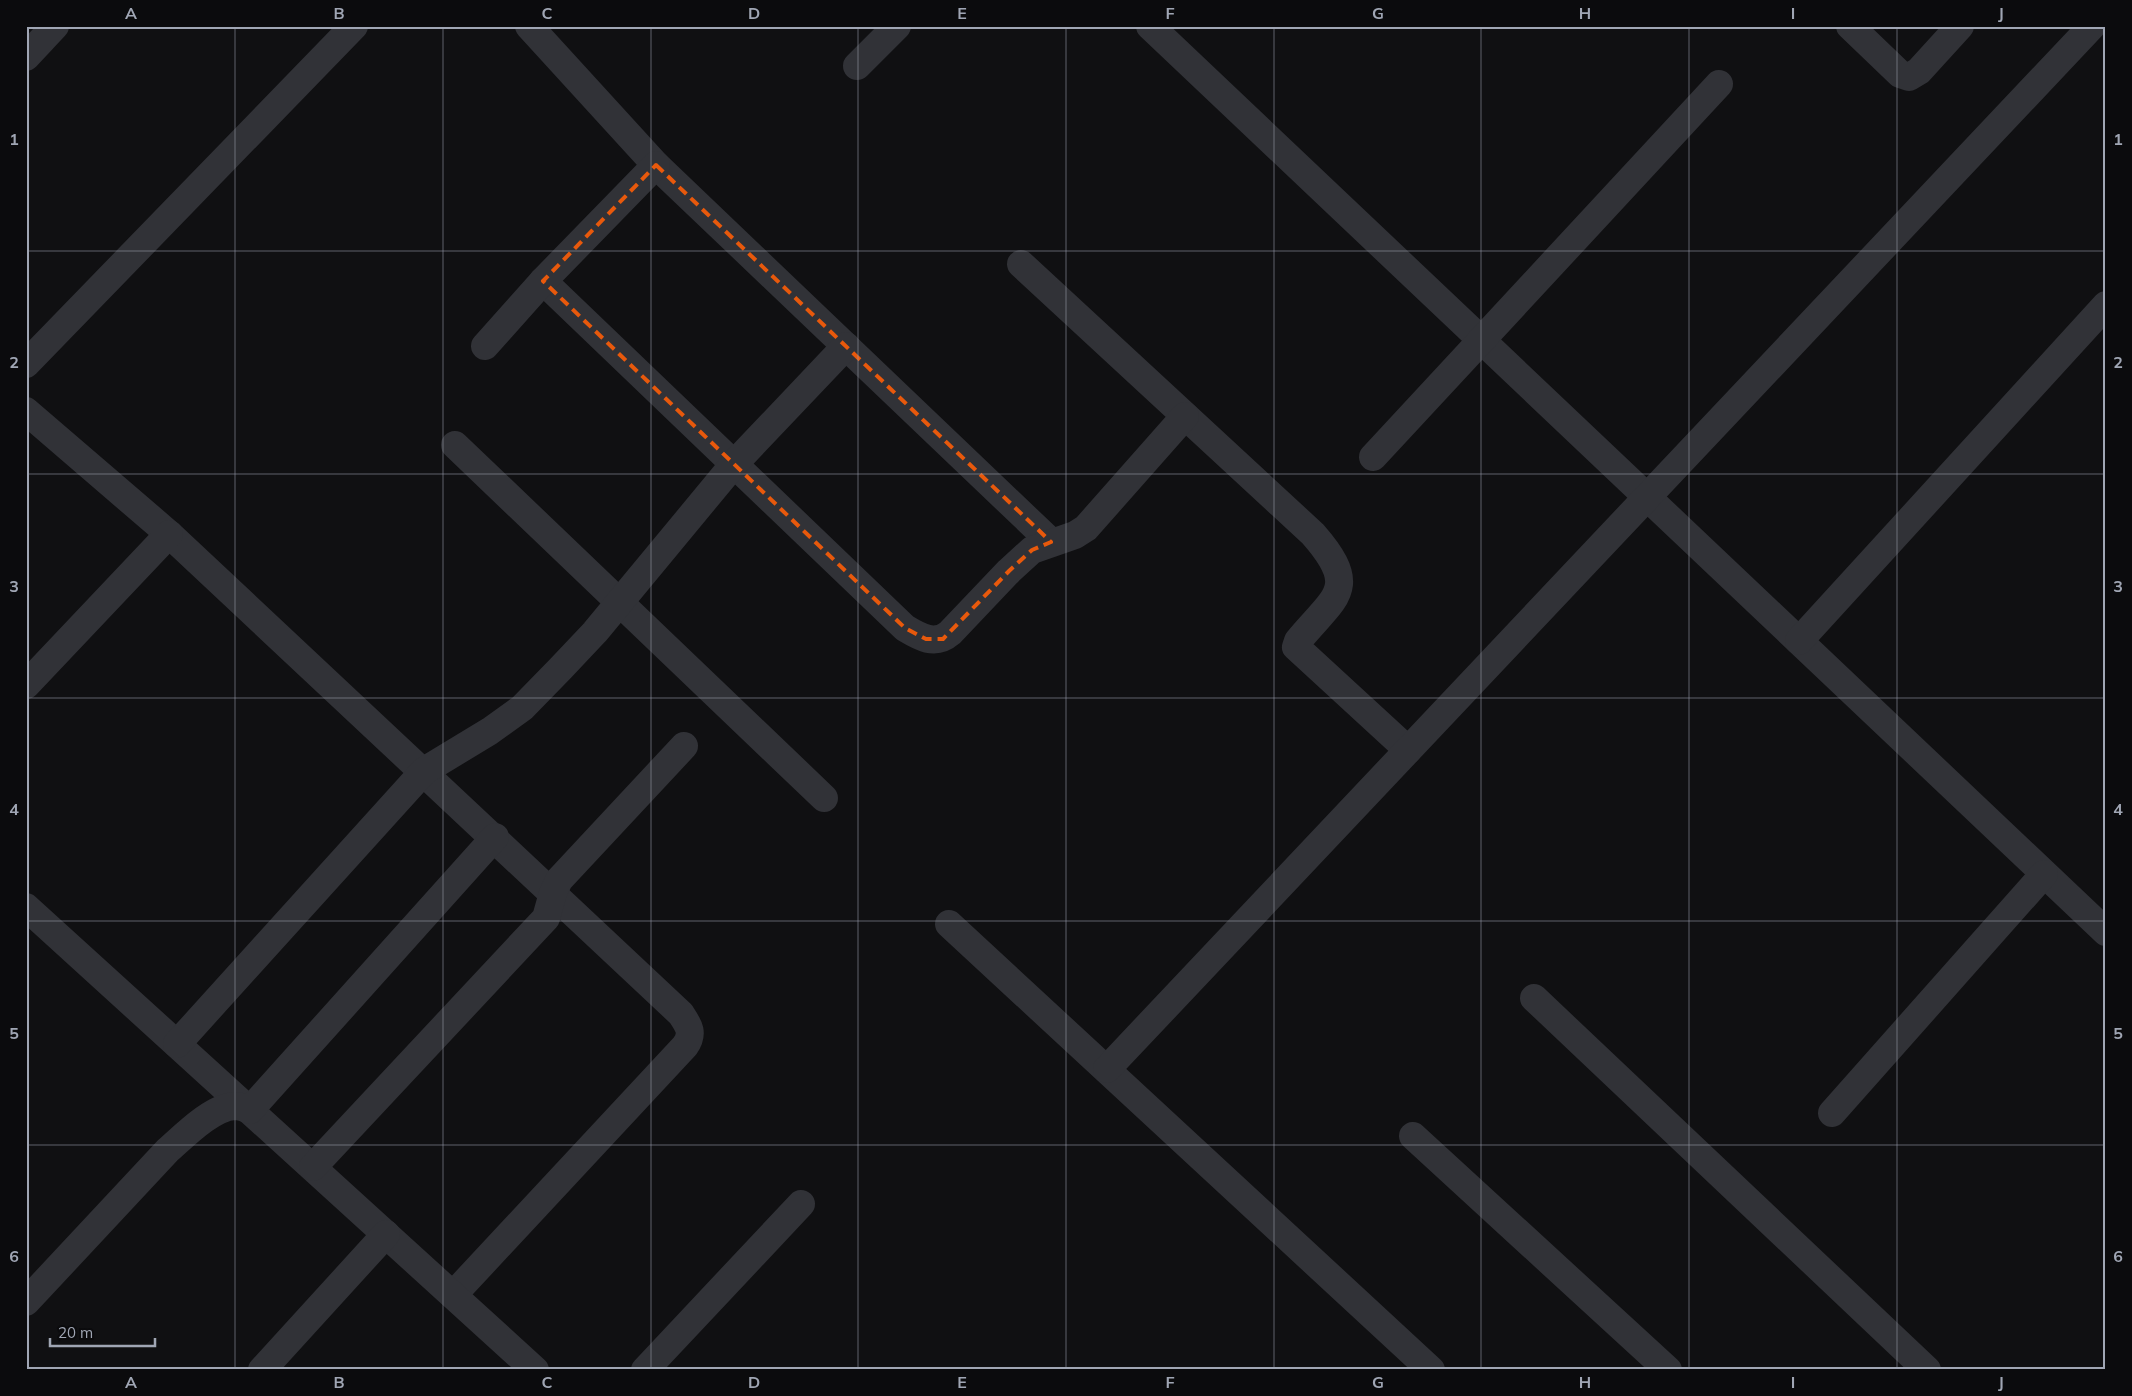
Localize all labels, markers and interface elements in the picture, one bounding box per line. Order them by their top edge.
text: A [125,3,137,23]
text: B [333,3,345,23]
text: C [542,3,553,23]
text: D [748,3,760,23]
text: E [957,3,967,23]
text: F [1165,3,1175,23]
text: G [1372,3,1384,23]
text: H [1579,3,1591,23]
text: I [1791,3,1795,23]
text: J [1998,3,2004,23]
text: 1 [9,129,19,149]
text: 1 [2113,129,2123,149]
text: 2 [9,352,19,372]
text: 2 [2113,352,2123,372]
text: 3 [9,576,19,596]
text: 3 [2113,576,2123,596]
text: 4 [9,799,19,819]
text: 4 [2113,799,2123,819]
text: 5 [9,1023,19,1043]
text: 5 [2113,1023,2123,1043]
text: 6 [9,1246,19,1266]
text: 6 [2113,1246,2123,1266]
scale bar [50,1316,155,1348]
text: 20 m [58,1323,93,1342]
text: A [125,1372,137,1392]
text: B [333,1372,345,1392]
text: C [542,1372,553,1392]
text: D [748,1372,760,1392]
text: E [957,1372,967,1392]
text: F [1165,1372,1175,1392]
text: G [1372,1372,1384,1392]
text: H [1579,1372,1591,1392]
text: I [1791,1372,1795,1392]
text: J [1998,1372,2004,1392]

